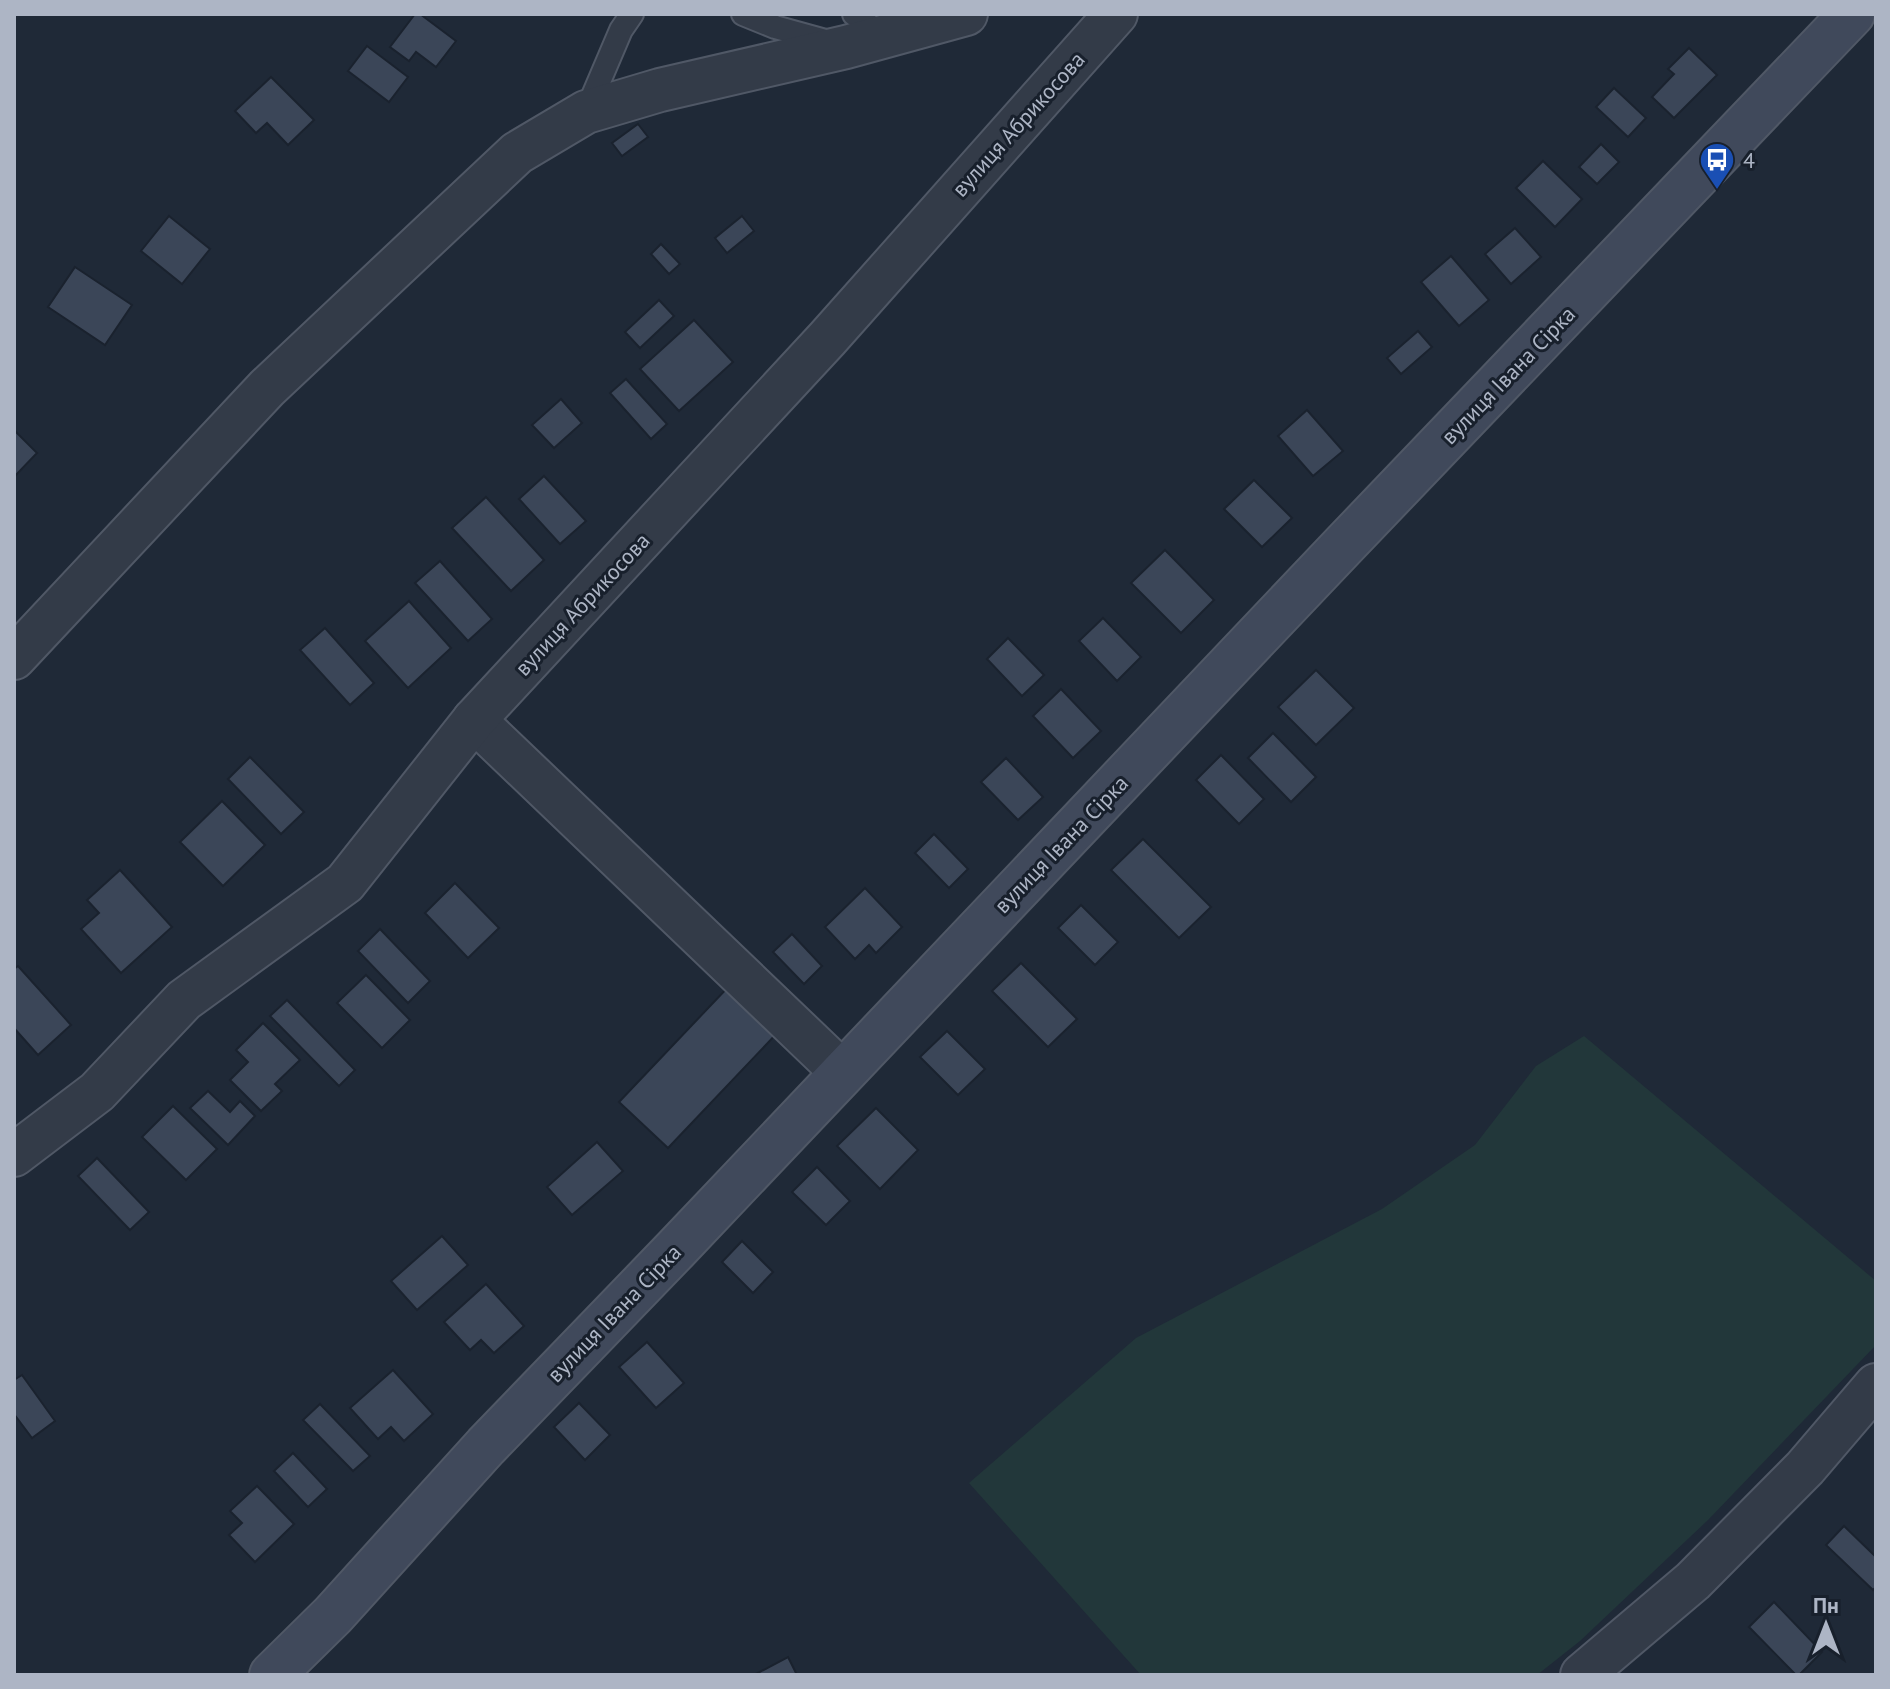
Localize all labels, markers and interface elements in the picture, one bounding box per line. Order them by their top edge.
street label: вулиця Абрикосова [946,46,1090,202]
bus stop icon: 4 [1698,141,1736,191]
place label: 4 [1743,146,1755,174]
street label: вулиця Івана Сірка [1435,300,1581,450]
street label: вулиця Абрикосова [509,527,655,681]
street label: вулиця Івана Сірка [988,769,1134,919]
street label: вулиця Івана Сірка [541,1238,687,1388]
north arrow [1786,1585,1866,1665]
text: Пн [1813,1591,1839,1619]

